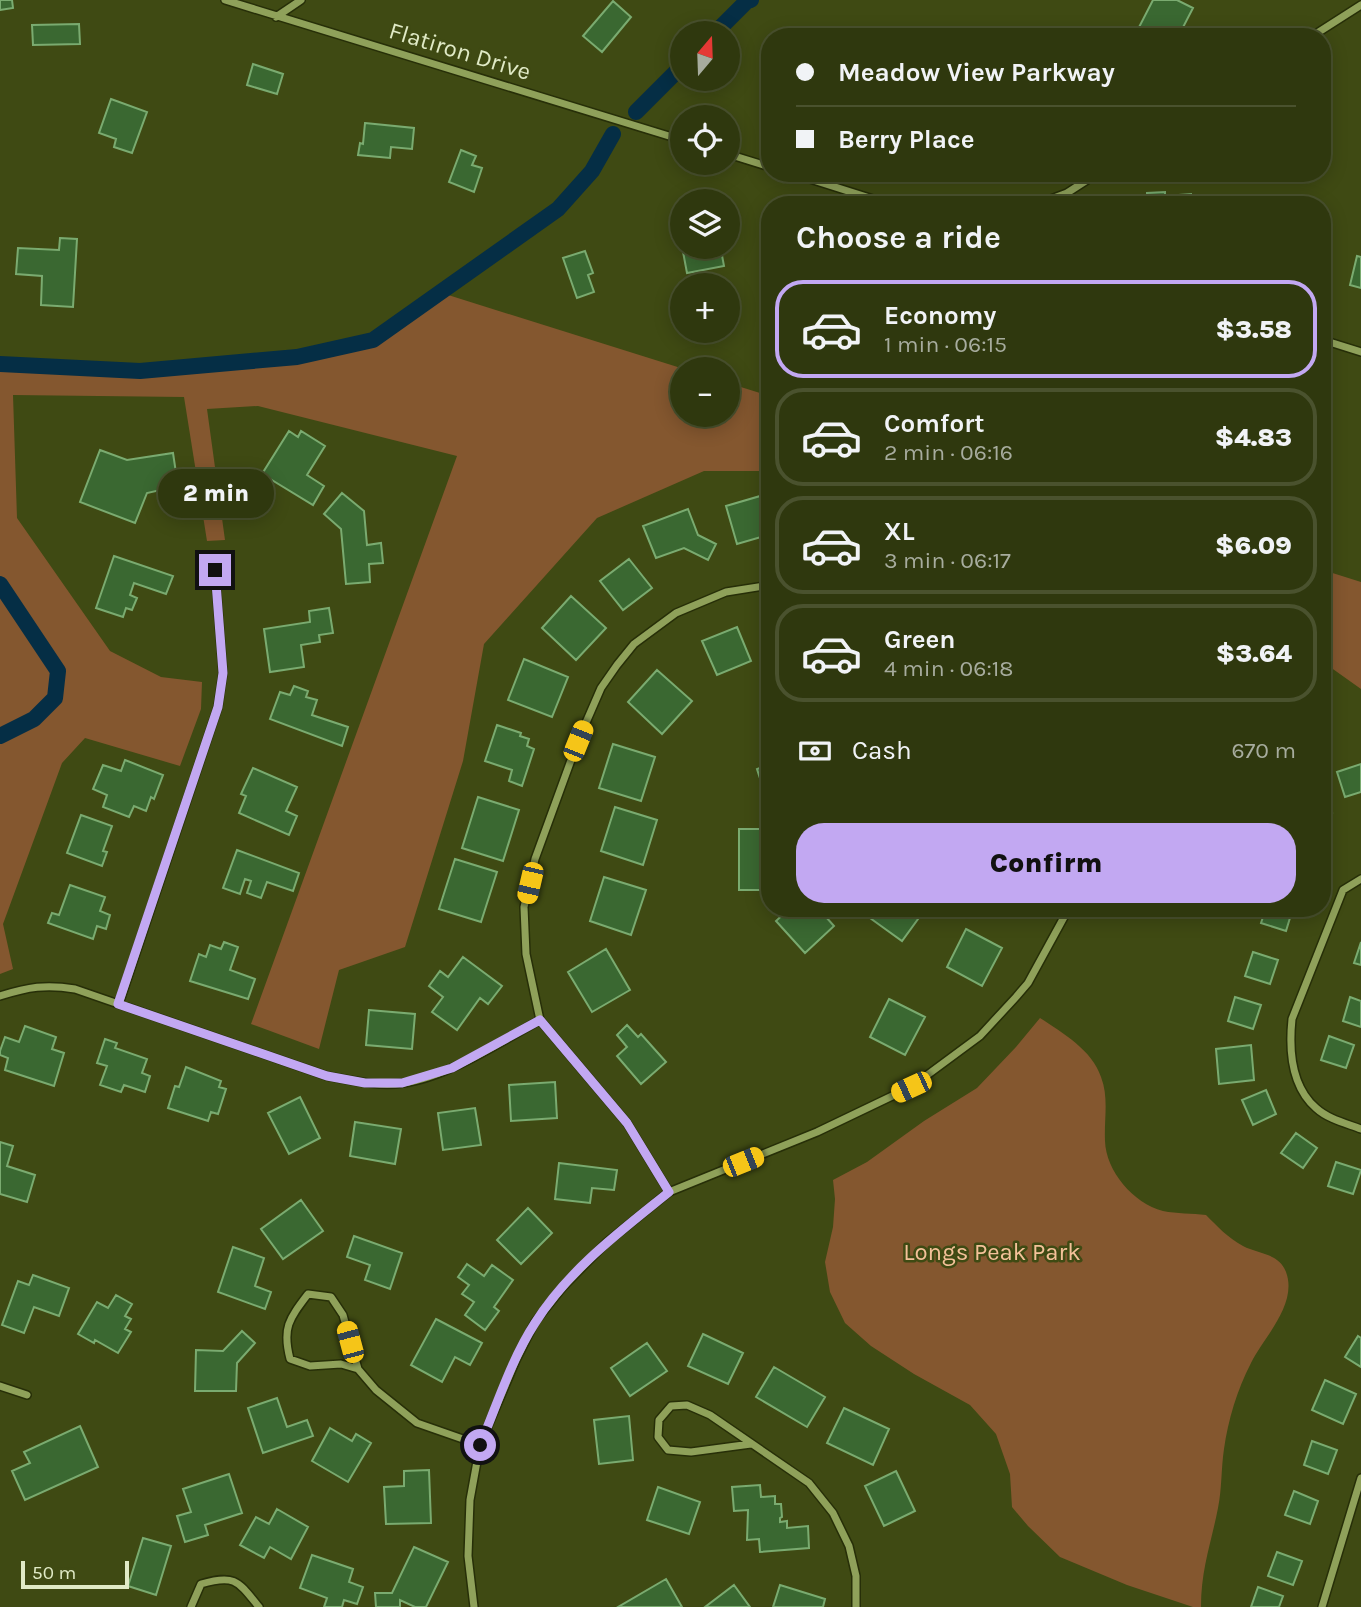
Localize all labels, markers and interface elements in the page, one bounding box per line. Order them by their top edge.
street label: Flatiron Drive [386,16,534,86]
north arrow [670,21,740,91]
map controls [670,21,740,427]
text: Meadow View Parkway [838,57,1115,88]
button: locate [670,105,740,175]
text: Berry Place [838,124,974,155]
button: layers [670,189,740,259]
text: Choose a ride [796,219,1001,256]
button: + [670,273,740,343]
icon: car [800,298,863,361]
text: Economy [884,300,996,331]
text: $3.58 [1216,314,1292,345]
text: 1 min · 06:15 [884,331,1007,358]
button: − [670,357,740,427]
icon: car [800,406,863,469]
text: Comfort [884,408,985,439]
text: $4.83 [1215,422,1292,453]
text: 2 min · 06:16 [884,439,1013,466]
callout: 2 min [157,468,273,518]
text: 2 min [183,480,249,507]
icon: car [800,514,863,577]
text: XL [884,516,915,547]
text: $6.09 [1215,530,1292,561]
text: 3 min · 06:17 [884,547,1011,574]
route end [199,554,231,586]
icon: car [800,622,863,685]
text: Green [884,624,956,655]
text: $3.64 [1216,638,1292,669]
text: 4 min · 06:18 [884,655,1013,682]
car [561,718,596,764]
icon: cash [796,732,834,770]
text: Cash [852,735,912,766]
text: 670 m [1231,737,1296,764]
button: Confirm [796,823,1296,903]
car [516,860,545,906]
car [888,1069,935,1105]
car [720,1144,767,1180]
park label: Longs Peak Park [903,1238,1081,1266]
car [335,1319,366,1365]
route start [464,1429,496,1461]
scale bar [21,1558,130,1590]
text: 50 m [32,1562,76,1584]

